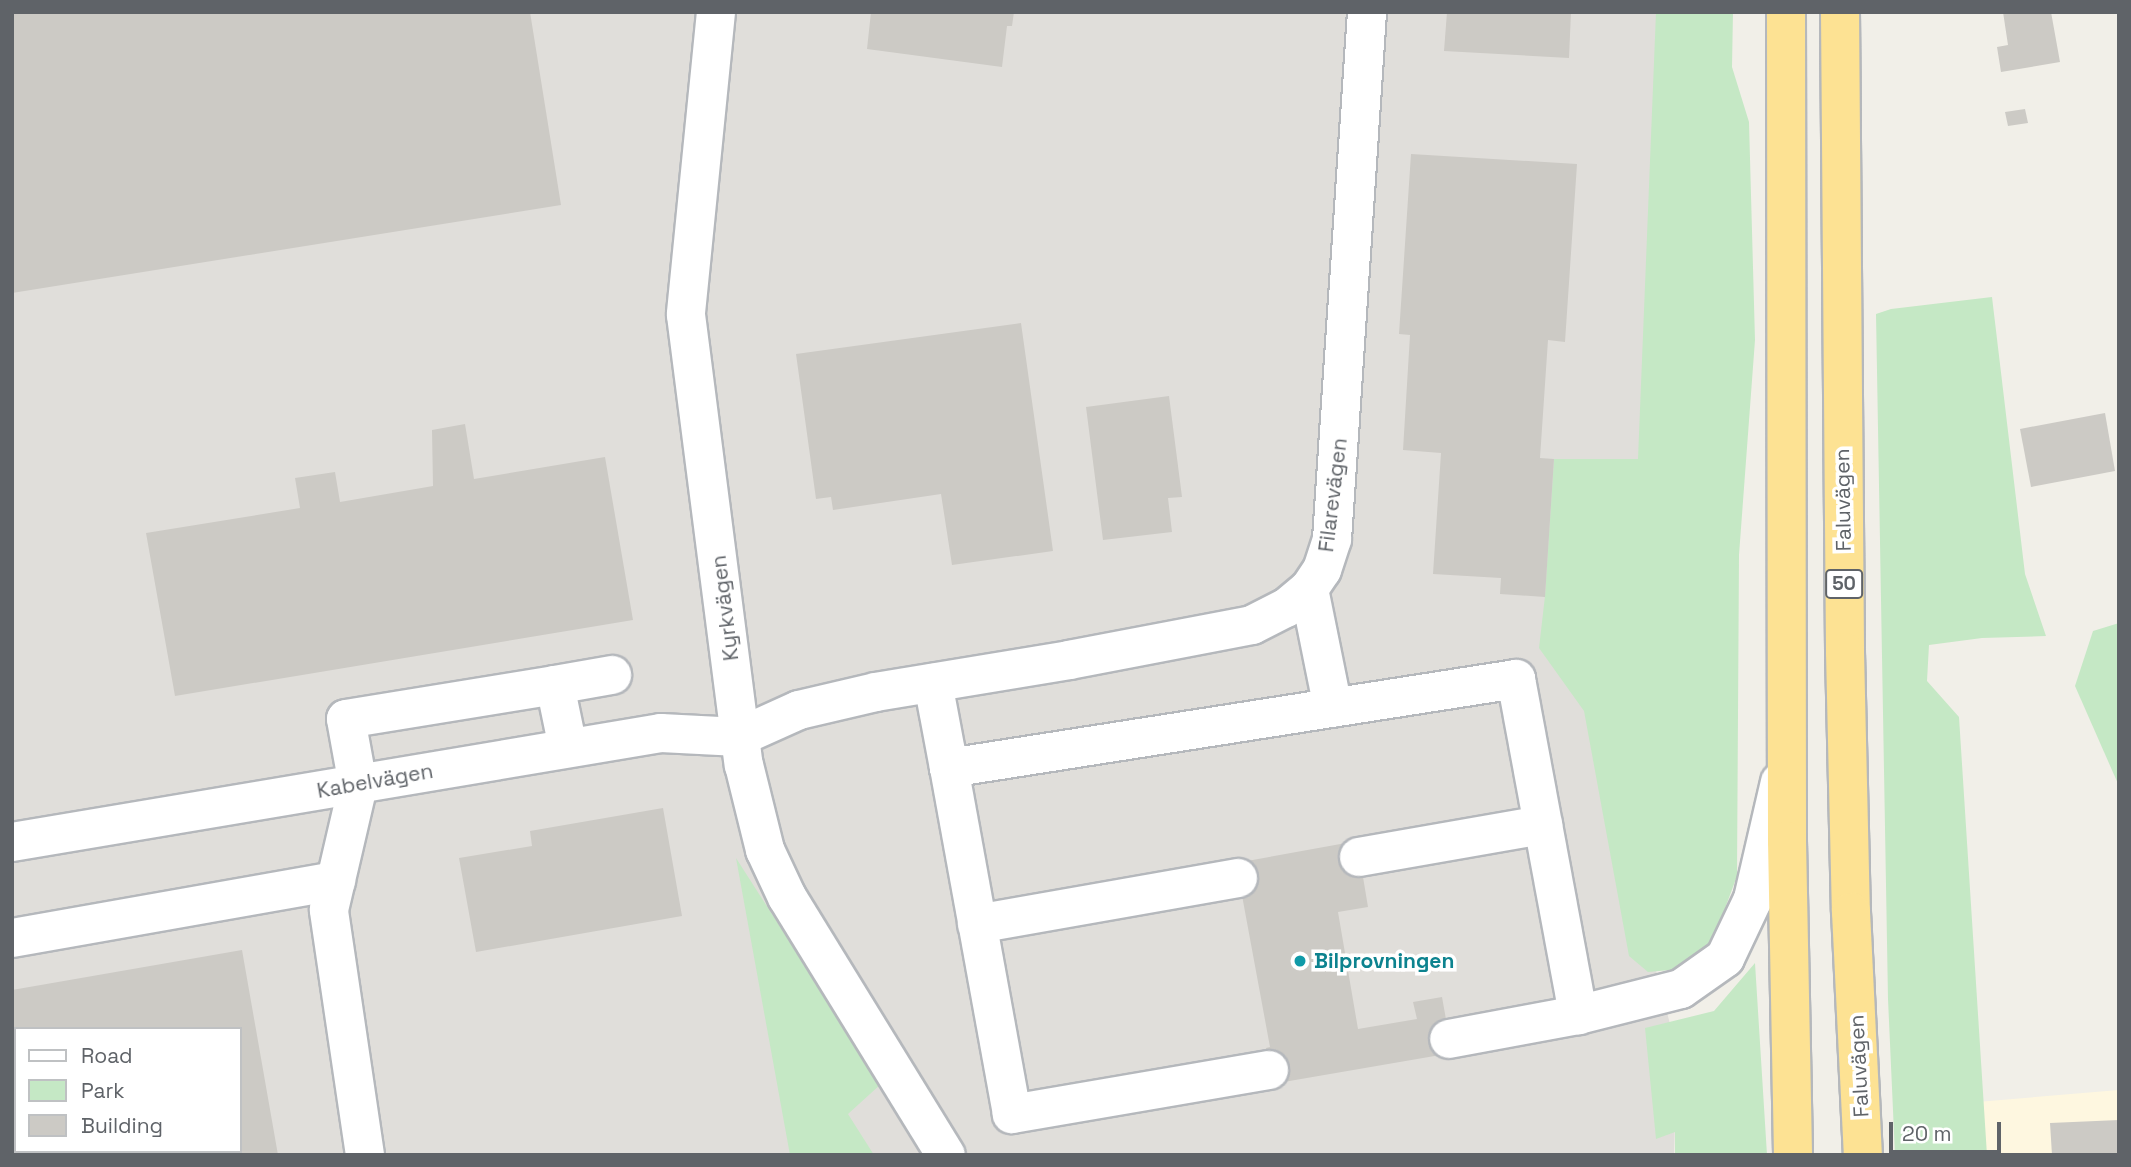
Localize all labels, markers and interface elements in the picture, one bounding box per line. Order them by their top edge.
street label: Filarevägen [1313,436,1353,554]
street label: Faluvägen [1830,448,1856,552]
street label: Kyrkvägen [706,554,744,662]
road number: 50 [1825,568,1863,600]
street label: Kabelvägen [315,758,435,804]
place label: Bilprovningen [1314,948,1454,974]
marker: Bilprovningen [1292,953,1308,969]
street label: Faluvägen [1844,1014,1874,1118]
legend [14,1027,242,1153]
text: Road [81,1042,133,1069]
text: Park [81,1077,125,1104]
scale bar [1893,1108,2005,1152]
text: Building [81,1112,163,1139]
text: 20 m [1902,1120,1952,1147]

